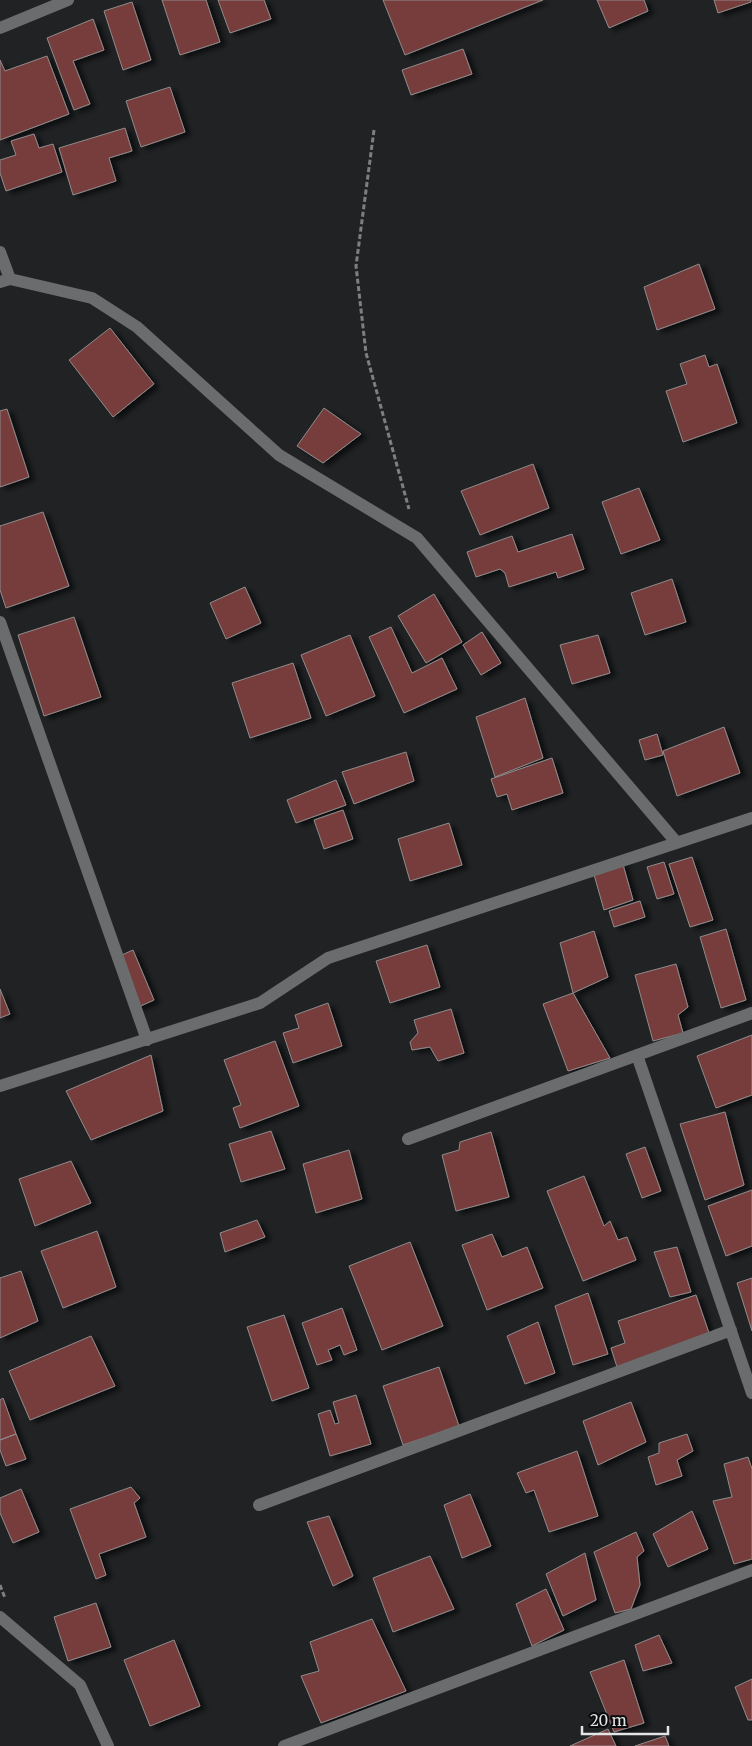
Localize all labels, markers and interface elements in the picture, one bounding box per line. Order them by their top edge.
scale bar [582,1704,668,1736]
text: 20 m [590,1711,627,1730]

